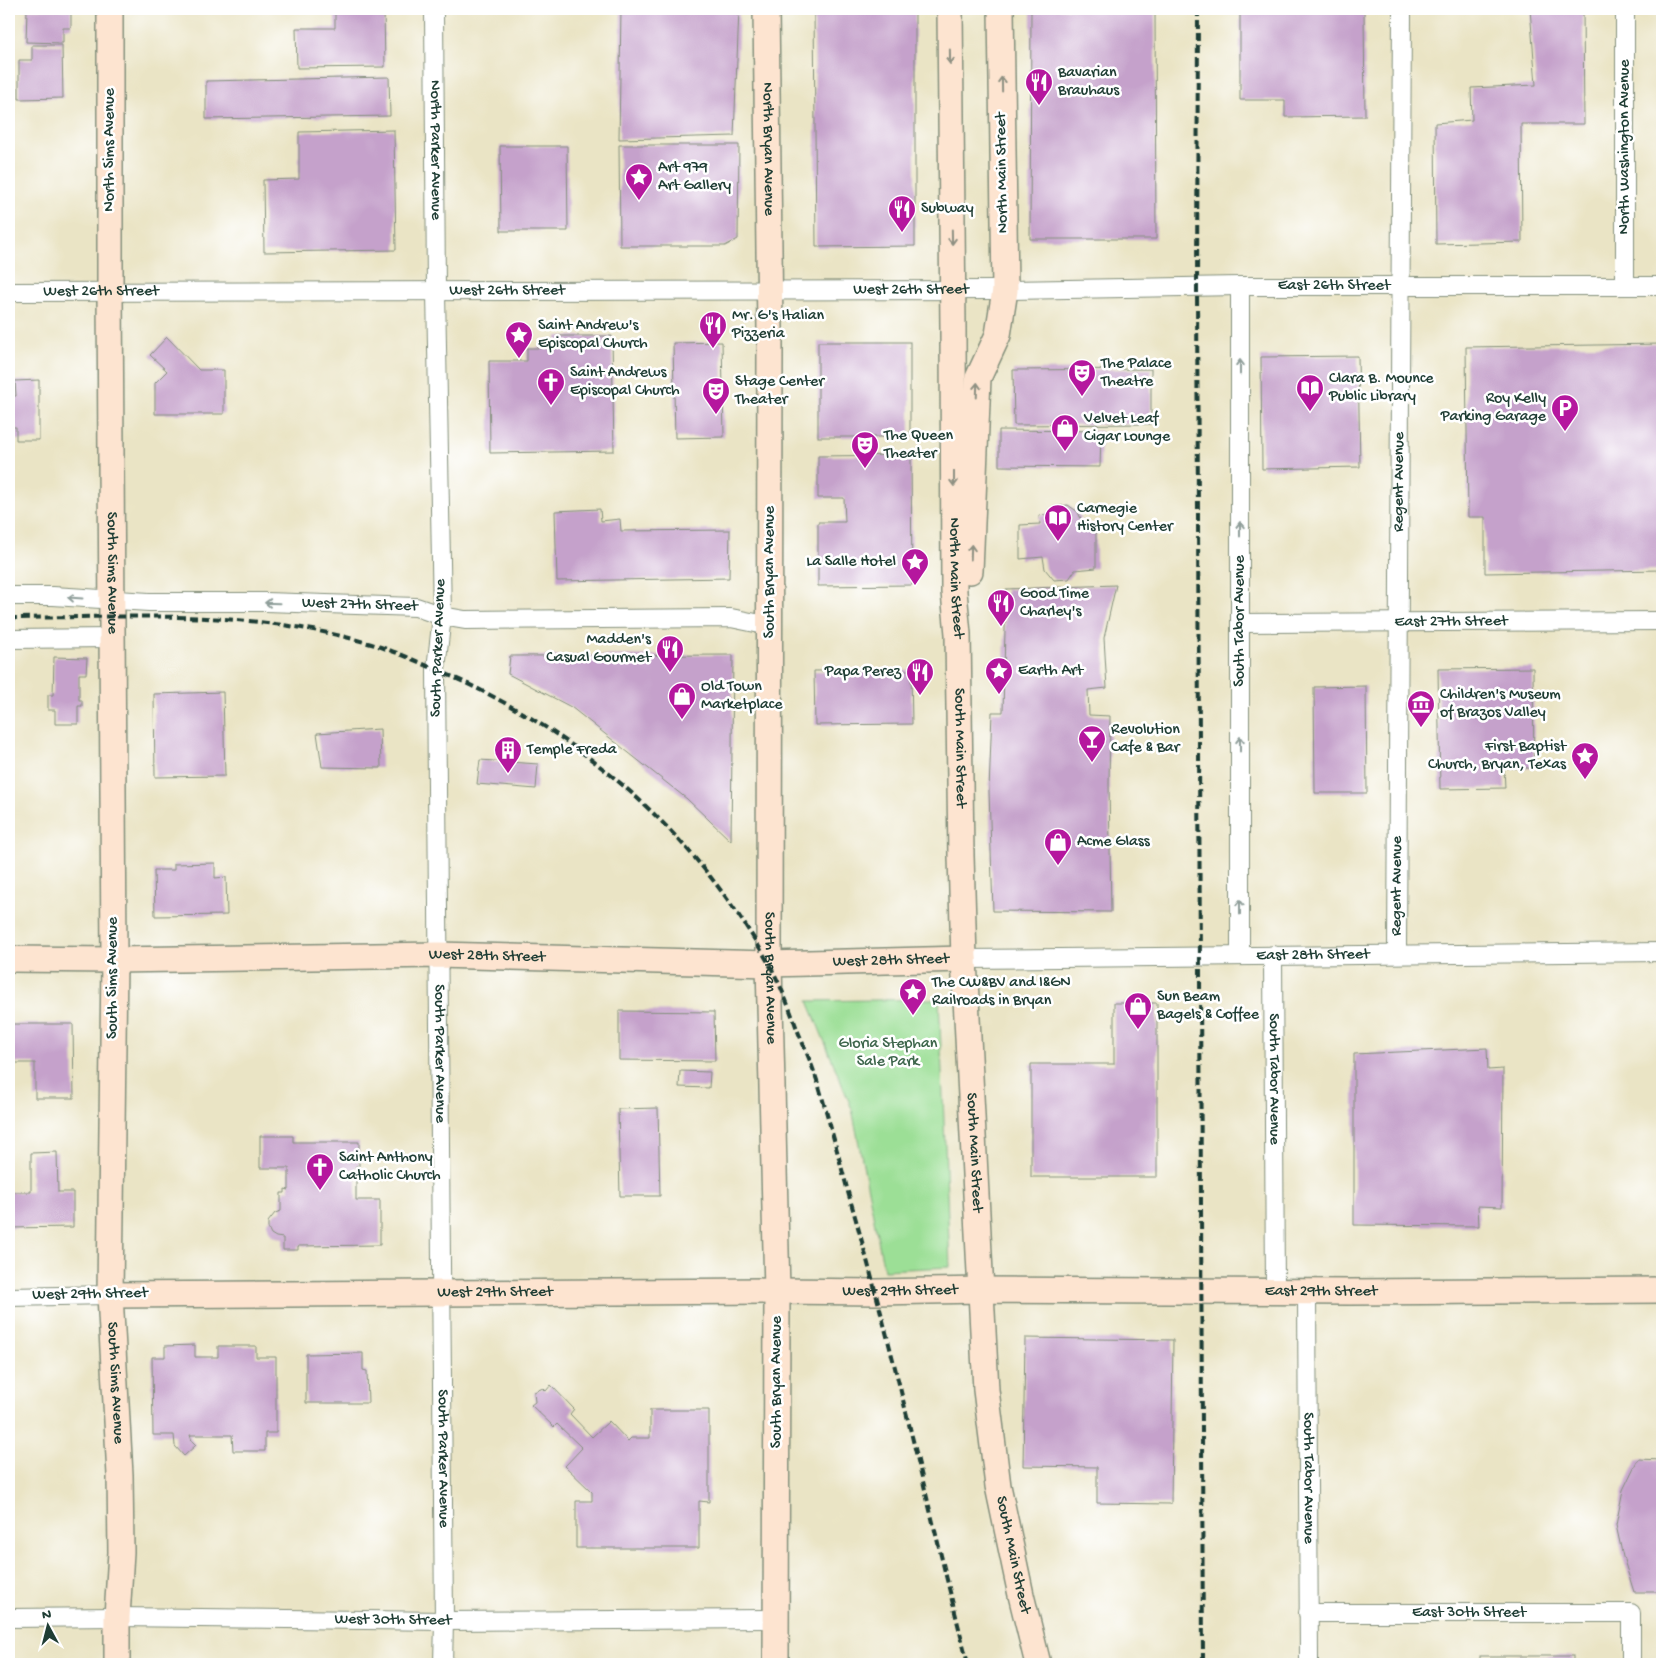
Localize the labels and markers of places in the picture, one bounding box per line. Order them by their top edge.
place label: Bavarian Brauhaus [1057,64,1120,101]
restaurant icon: Bavarian Brauhaus [1024,67,1054,106]
place label: Art 979 Art Gallery [658,159,731,196]
place icon: Art 979 Art Gallery [624,162,654,201]
restaurant icon: Subway [887,194,917,233]
place label: Subway [921,200,974,219]
place label: Mr. G's Italian Pizzeria [731,307,825,344]
restaurant icon: Mr. G's Italian Pizzeria [698,310,728,349]
place label: Saint Andrew's Episcopal Church [538,317,648,354]
place icon: Saint Andrew's Episcopal Church [504,320,534,359]
place label: The Palace Theatre [1100,355,1172,392]
theatre icon: The Palace Theatre [1067,358,1097,397]
place label: Saint Andrews Episcopal Church [570,364,680,401]
church icon: Saint Andrews Episcopal Church [536,367,566,406]
place label: Clara B. Mounce Public Library [1328,370,1434,407]
place label: Stage Center Theater [734,373,825,410]
library icon: Clara B. Mounce Public Library [1295,373,1325,412]
theatre icon: Stage Center Theater [701,376,731,415]
place label: Roy Kelly Parking Garage [1440,390,1547,427]
parking icon: Roy Kelly Parking Garage [1550,393,1580,432]
place label: Velvet Leaf Cigar Lounge [1083,410,1171,447]
shop icon: Velvet Leaf Cigar Lounge [1050,413,1080,452]
place label: The Queen Theater [883,427,954,464]
theatre icon: The Queen Theater [850,430,880,469]
place label: Carnegie History Center [1077,500,1174,537]
library icon: Carnegie History Center [1043,503,1073,542]
place icon: La Salle Hotel [900,547,930,586]
place label: La Salle Hotel [806,553,896,572]
place label: Good Time Charley's [1020,585,1090,622]
restaurant icon: Good Time Charley's [986,588,1016,627]
place label: Madden's Casual Gourmet [546,631,652,668]
restaurant icon: Madden's Casual Gourmet [655,634,685,673]
place icon: Earth Art [984,656,1014,695]
restaurant icon: Papa Perez [905,657,935,696]
place label: Earth Art [1018,662,1085,681]
place label: Papa Perez [824,663,902,682]
place label: Old Town Marketplace [701,678,783,715]
shop icon: Old Town Marketplace [667,681,697,720]
place label: Children's Museum of Brazos Valley [1440,686,1561,723]
museum icon: Children's Museum of Brazos Valley [1406,689,1436,728]
place label: Revolution Cafe & Bar [1111,721,1181,758]
bar icon: Revolution Cafe & Bar [1077,724,1107,763]
building icon: Temple Freda [493,735,523,774]
place label: First Baptist Church, Bryan, Texas [1428,738,1567,775]
place label: Temple Freda [526,741,618,760]
place icon: First Baptist Church, Bryan, Texas [1570,741,1600,780]
shop icon: Acme Glass [1043,827,1073,866]
place label: Acme Glass [1077,833,1151,852]
place label: The CW&BV and I&GN Railroads in Bryan [931,974,1071,1011]
place icon: The CW&BV and I&GN Railroads in Bryan [898,977,928,1016]
place label: Sun Beam Bagels & Coffee [1156,988,1260,1025]
shop icon: Sun Beam Bagels & Coffee [1123,991,1153,1030]
place label: Saint Anthony Catholic Church [339,1149,441,1186]
church icon: Saint Anthony Catholic Church [305,1152,335,1191]

